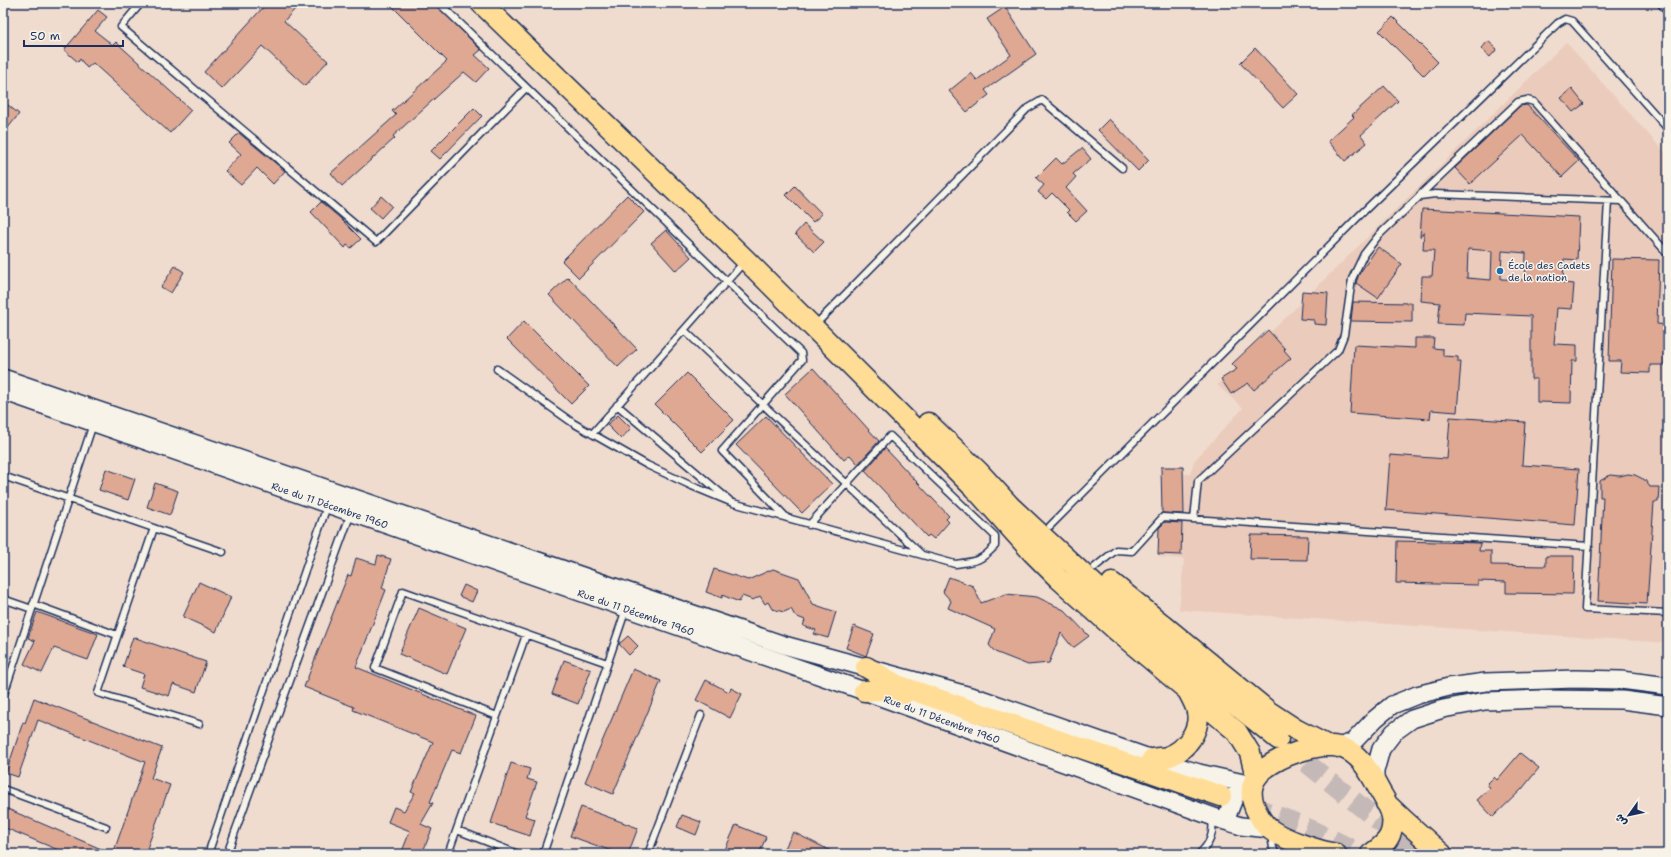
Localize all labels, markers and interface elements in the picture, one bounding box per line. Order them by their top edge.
scale bar [24,22,123,48]
text: 50 m [30,28,60,44]
place label: École des Cadets de la nation [1508,259,1590,284]
marker: École des Cadets de la nation [1495,266,1505,276]
street label: Rue du 11 Décembre 1960 [270,479,390,532]
street label: Rue du 11 Décembre 1960 [576,586,696,639]
street label: Rue du 11 Décembre 1960 [882,692,1002,747]
north arrow [1609,795,1649,835]
text: ش [1611,811,1631,829]

